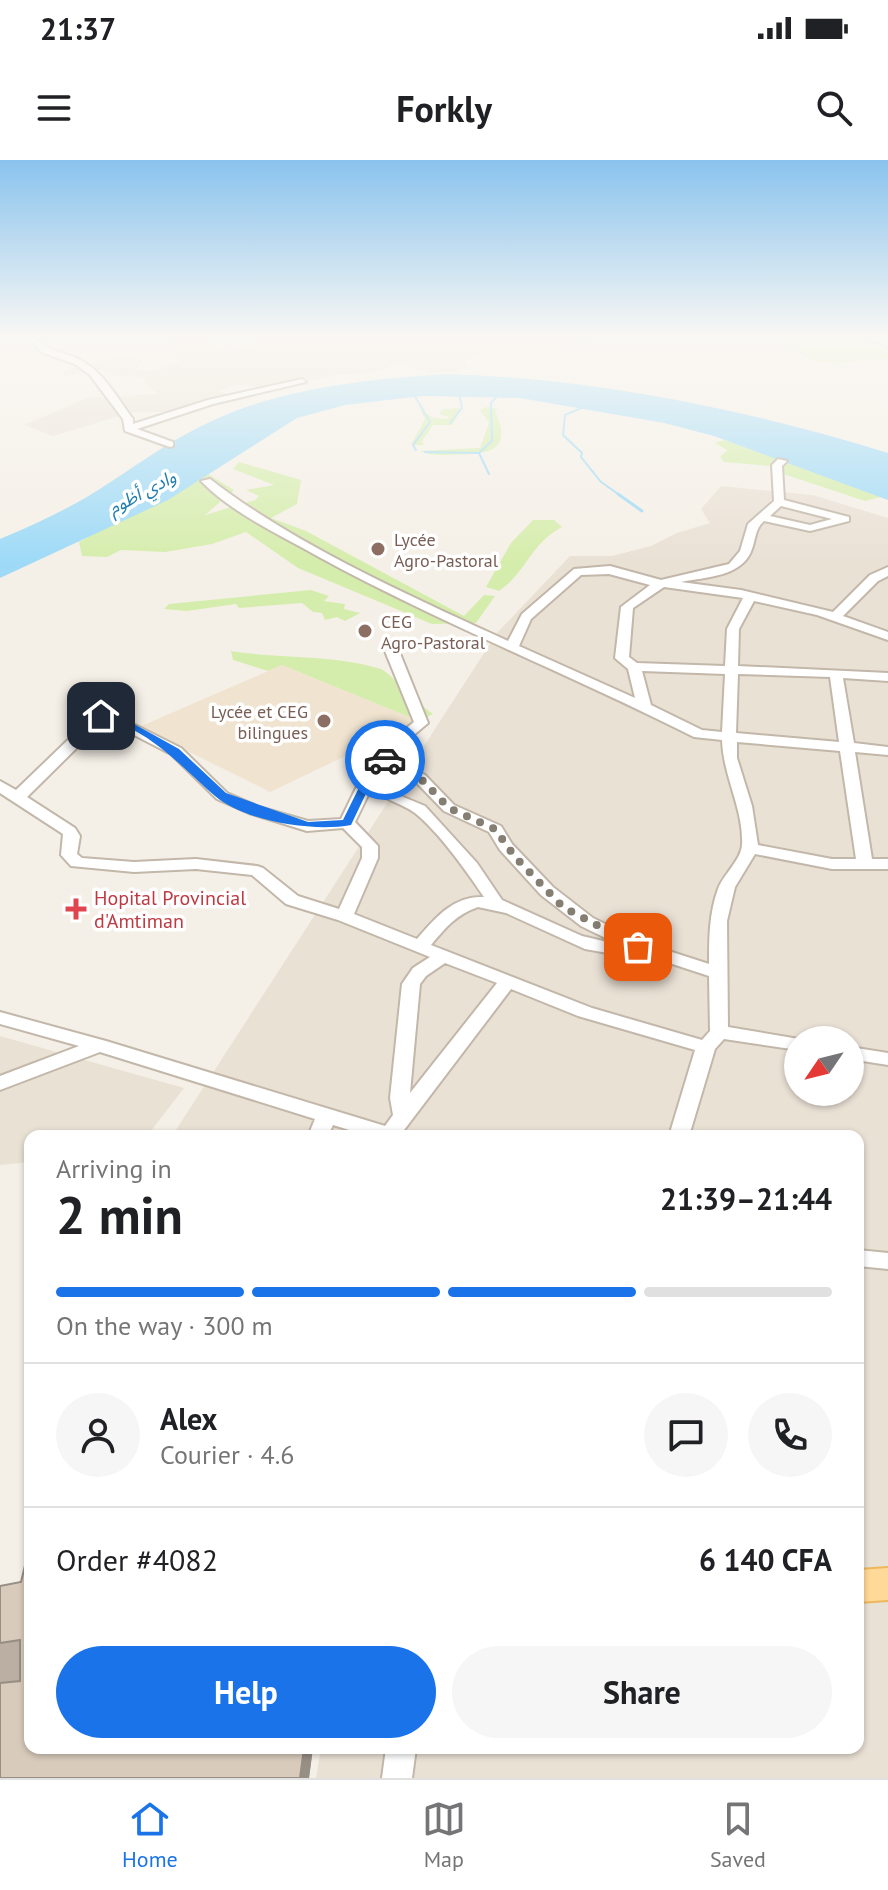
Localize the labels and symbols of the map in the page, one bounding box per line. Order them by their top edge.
water label: وادي أظوم [103,465,181,523]
place label: Lycée Agro-Pastoral [394,528,499,572]
marker: Lycée Agro-Pastoral [369,540,387,558]
place label: CEG Agro-Pastoral [381,610,486,654]
marker: CEG Agro-Pastoral [356,622,374,640]
pin [67,682,135,750]
place label: Lycée et CEG bilingues [211,700,308,744]
marker: Lycée et CEG bilingues [315,712,333,730]
courier [345,720,425,800]
place label: Hopital Provincial d'Amtiman [94,885,246,934]
marker: Hopital Provincial d'Amtiman [65,898,87,920]
pin [604,913,672,981]
north arrow [784,1026,864,1106]

